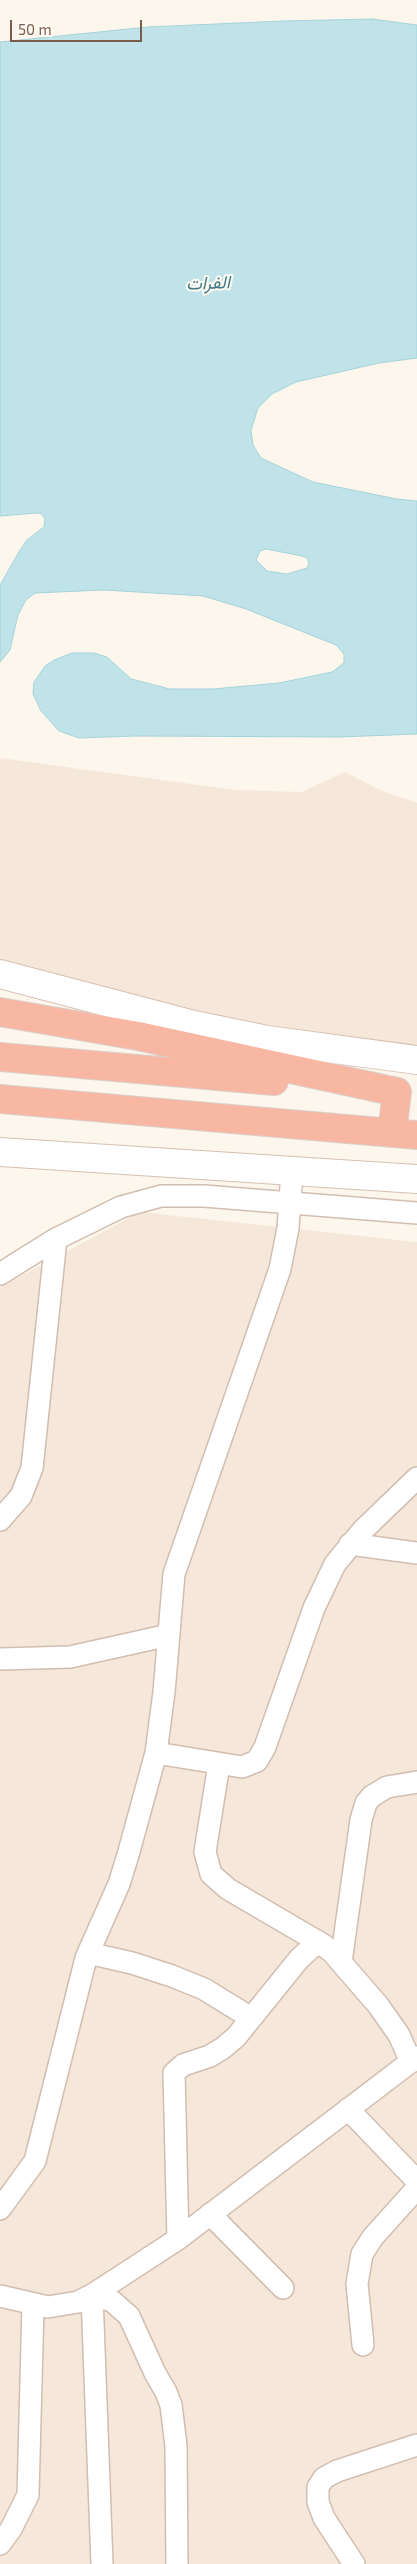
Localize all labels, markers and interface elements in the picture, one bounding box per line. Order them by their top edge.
scale bar [12,10,145,42]
text: 50 m [18,20,52,38]
water label: الفرات [186,271,230,295]

